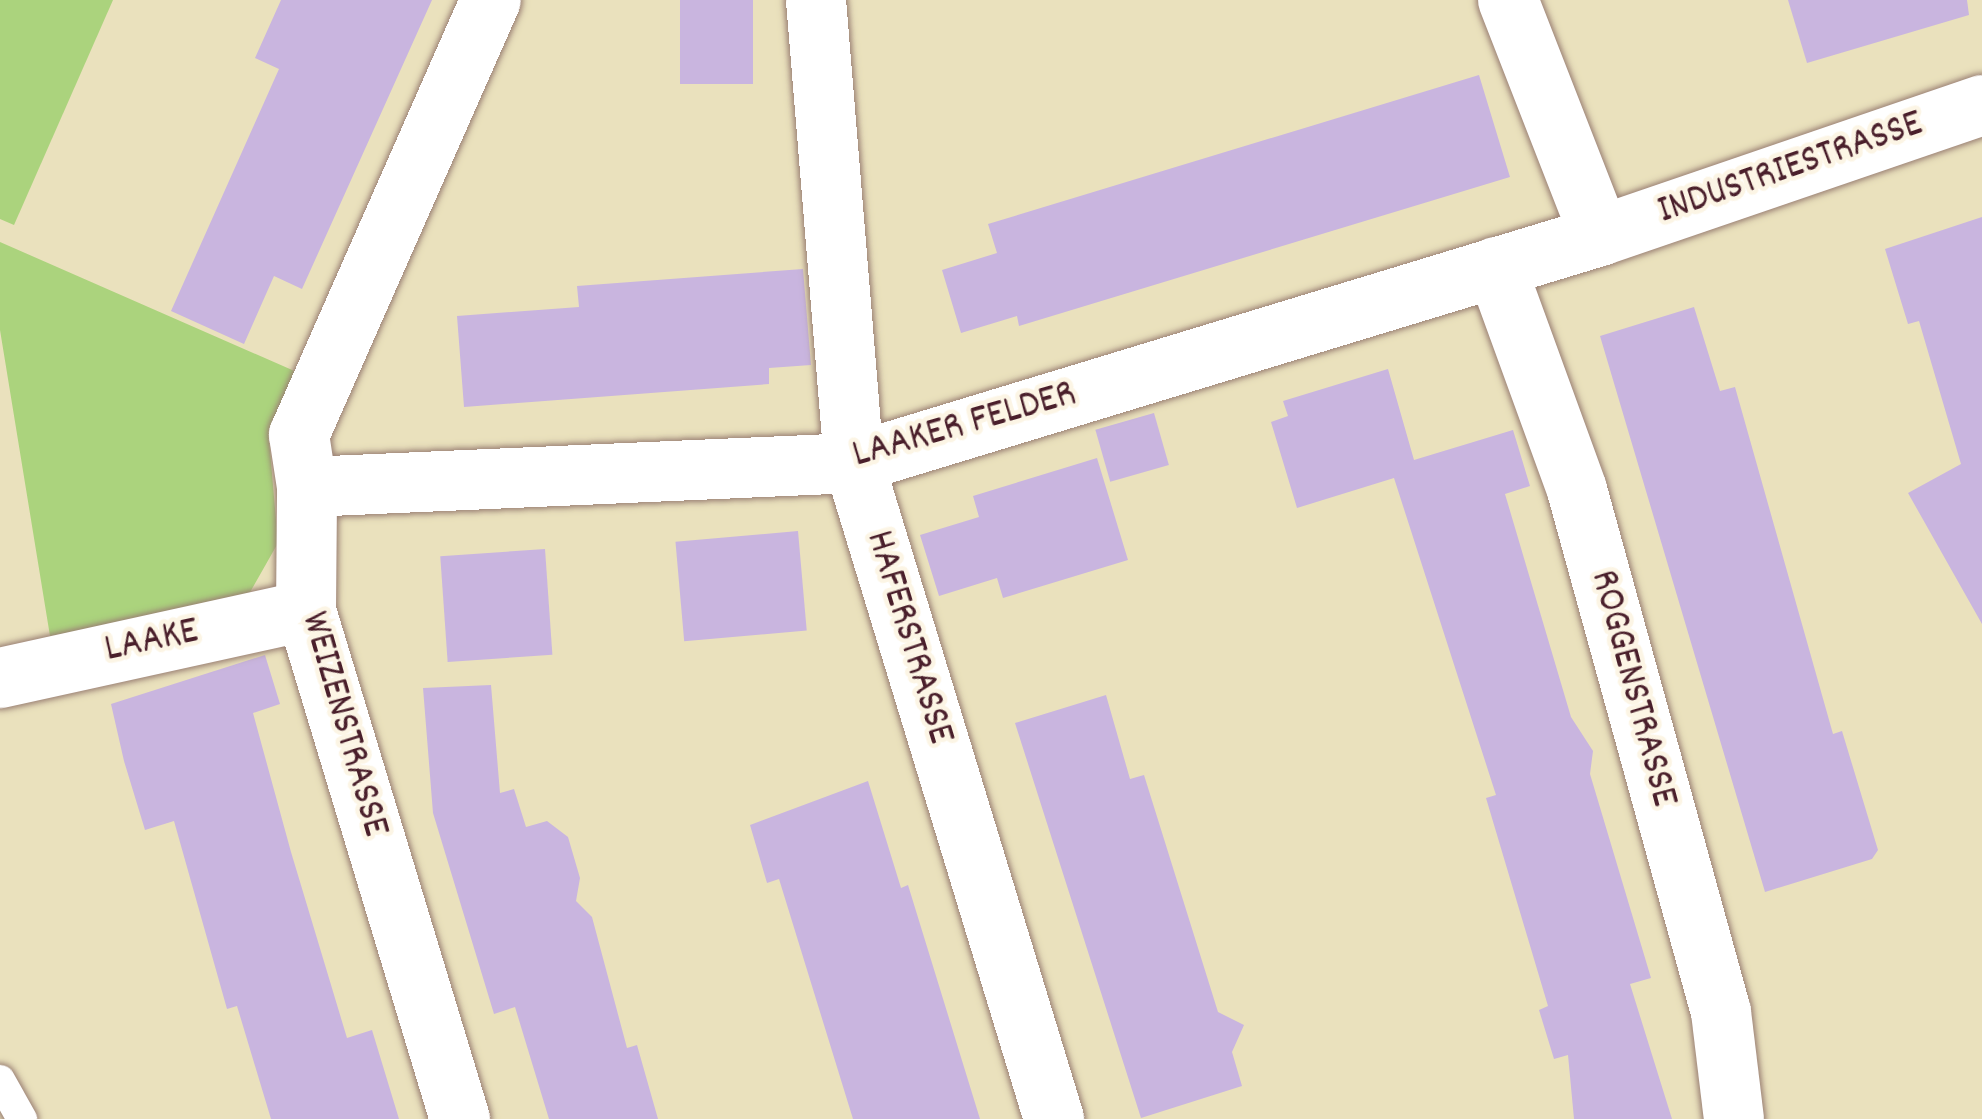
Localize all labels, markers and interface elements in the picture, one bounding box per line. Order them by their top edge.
street label: INDUSTRIESTRASSE [1652,103,1930,237]
street label: LAAKER FELDER [848,373,1082,481]
street label: HAFERSTRASSE [852,526,962,750]
street label: ROGGENSTRASSE [1577,566,1685,812]
street label: WEIZENSTRASSE [288,607,396,843]
street label: LAAKE [101,610,203,676]

